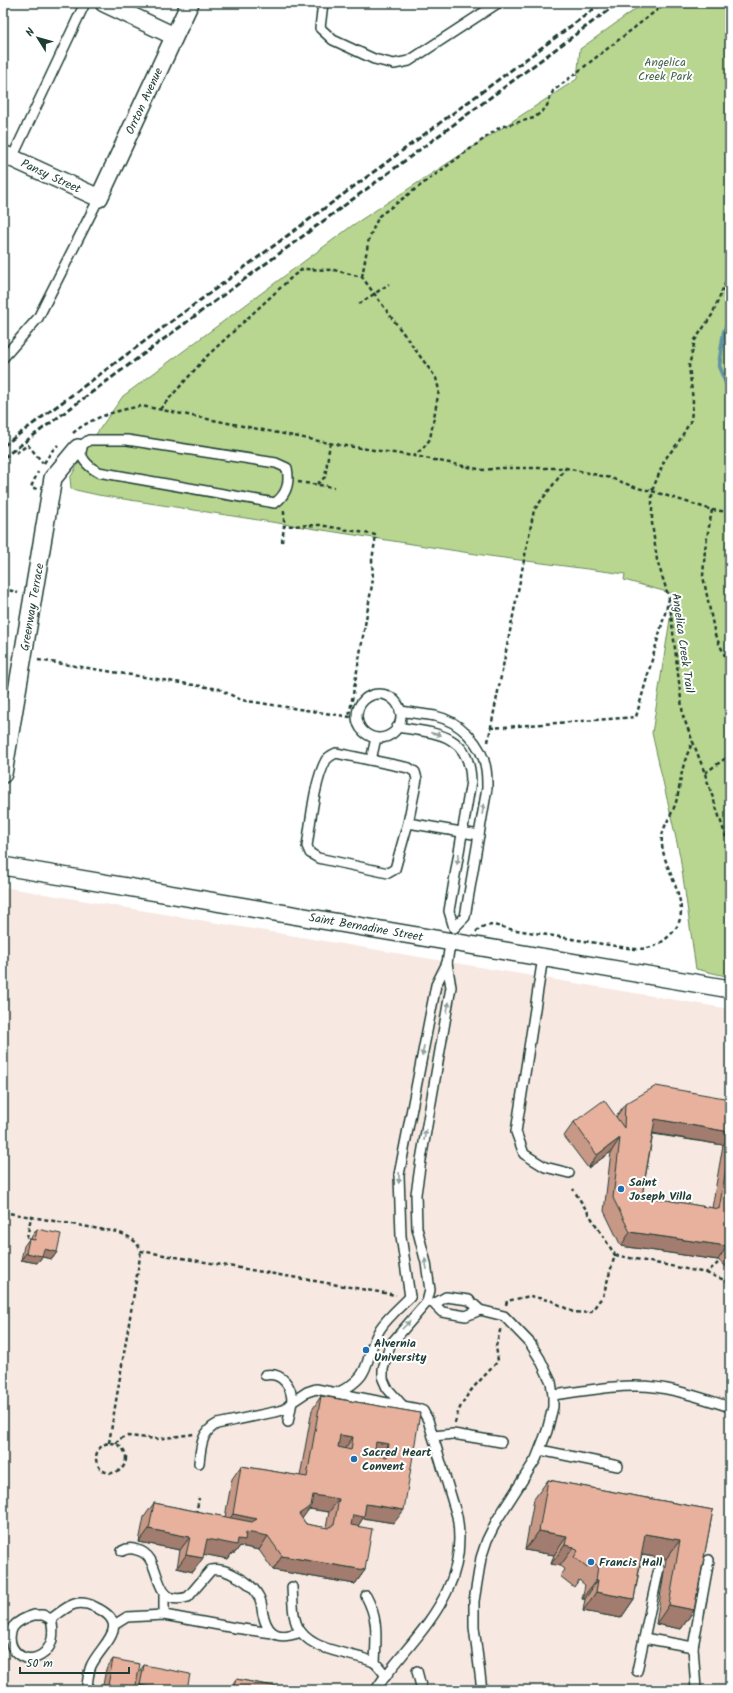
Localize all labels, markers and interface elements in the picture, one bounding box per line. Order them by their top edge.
north arrow [18,18,58,58]
text: N [22,24,40,41]
park label: Angelica Creek Park [638,53,692,86]
street label: Orrton Avenue [121,64,169,138]
street label: Pansy Street [18,154,84,199]
street label: Greenway Terrace [15,561,50,652]
street label: Angelica Creek Trail [666,592,699,694]
one-way arrow [430,731,442,737]
one-way arrow [480,803,486,815]
one-way arrow [455,853,461,865]
street label: Saint Bernadine Street [307,908,425,947]
one-way arrow [445,1001,451,1014]
one-way arrow [420,1045,426,1057]
one-way arrow [422,1129,428,1142]
one-way arrow [396,1172,402,1185]
place label: Saint Joseph Villa [629,1173,692,1206]
marker: Saint Joseph Villa [616,1184,626,1194]
one-way arrow [422,1258,428,1270]
one-way arrow [401,1320,411,1330]
place label: Alvernia University [374,1334,427,1367]
marker: Alvernia University [361,1345,371,1355]
place label: Sacred Heart Convent [362,1443,432,1476]
marker: Sacred Heart Convent [349,1454,359,1464]
place label: Francis Hall [599,1553,663,1572]
marker: Francis Hall [586,1557,596,1567]
scale bar [20,1649,129,1675]
text: 50 m [26,1654,53,1673]

